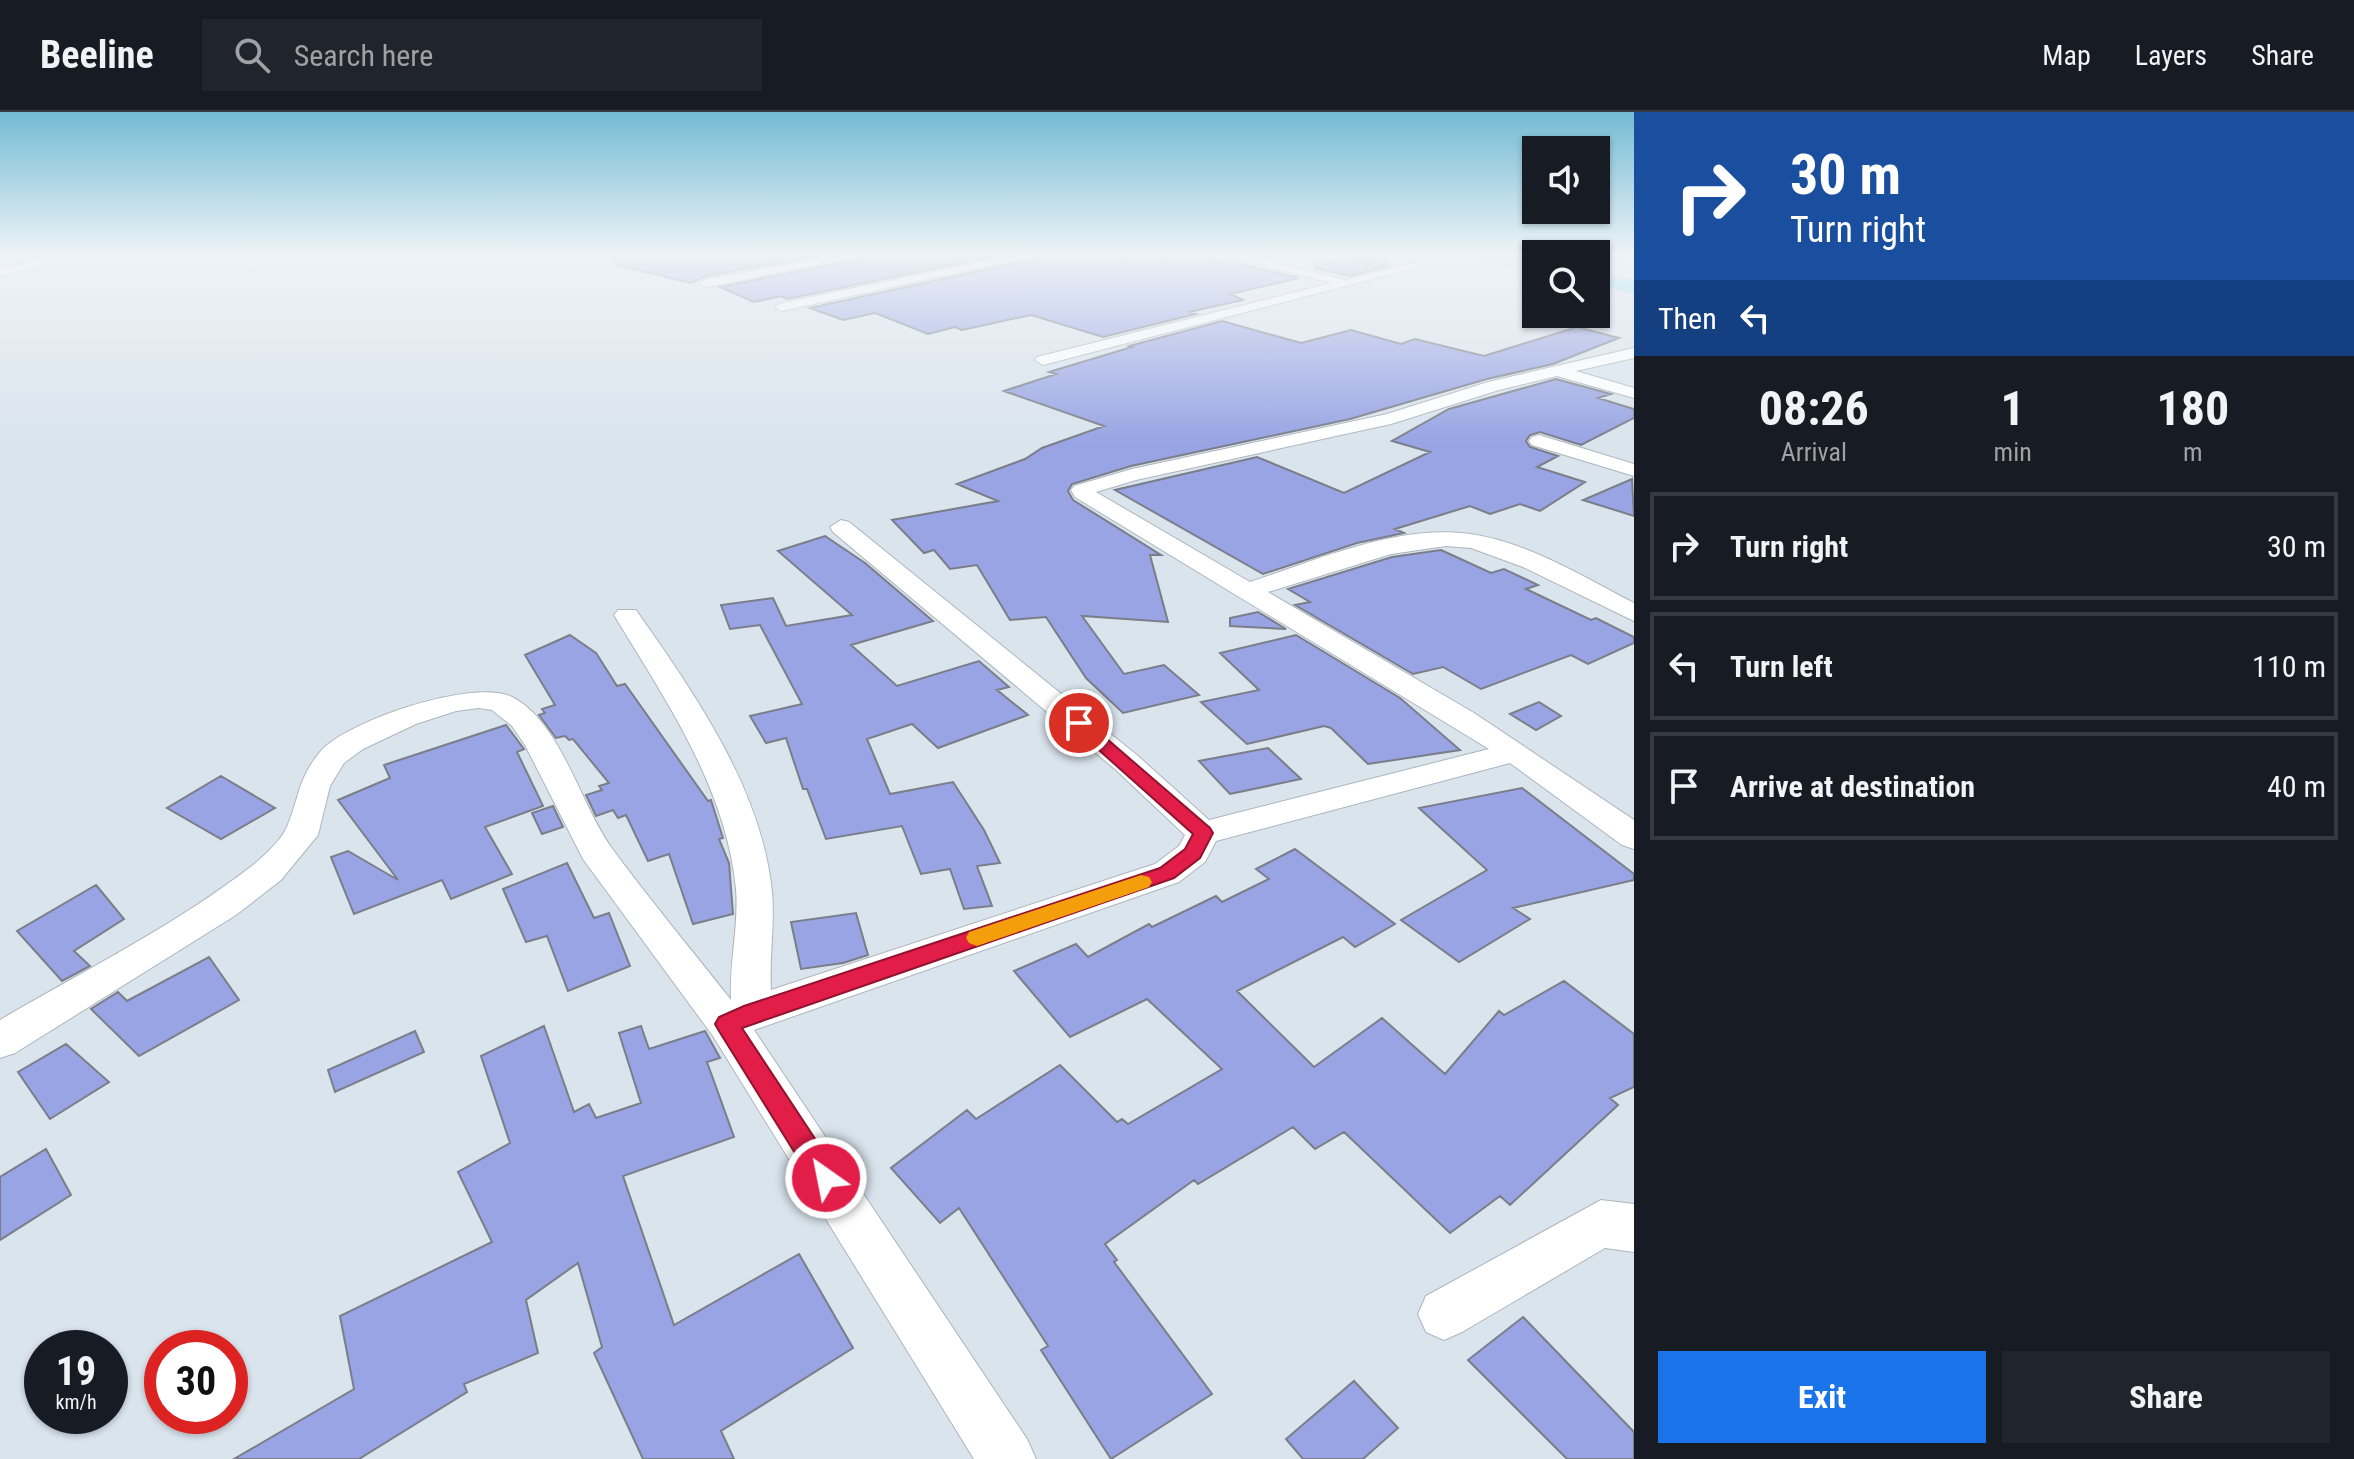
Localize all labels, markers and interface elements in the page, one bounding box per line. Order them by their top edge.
search box [202,19,762,91]
text: Beeline [40,33,154,77]
icon: search [230,33,274,77]
text: Search here [294,38,433,73]
text: Map [2042,39,2091,72]
text: Layers [2135,39,2207,72]
text: Share [2251,39,2314,72]
map controls [1522,136,1610,328]
button: sound [1522,136,1610,224]
text: 30 m [1790,142,1901,208]
icon: right [1658,144,1762,248]
text: Turn right [1790,209,1926,251]
button: search [1522,240,1610,328]
icon: left [1733,296,1777,340]
text: Then [1658,301,1717,336]
text: 08:26 [1759,380,1869,437]
text: 1 [2001,380,2025,437]
text: 180 [2156,380,2229,437]
text: Arrival [1781,437,1847,467]
text: min [1994,437,2032,467]
text: m [2183,437,2203,467]
icon: right [1662,524,1706,568]
text: Turn right [1730,529,1848,564]
text: 30 m [2267,529,2326,564]
icon: left [1662,644,1706,688]
text: Turn left [1730,649,1833,684]
text: 110 m [2252,649,2326,684]
pin [1045,689,1113,757]
icon: arrive [1057,701,1101,745]
icon: arrive [1662,764,1706,808]
text: Arrive at destination [1730,769,1975,804]
text: 40 m [2267,769,2326,804]
position arrow [784,1136,868,1220]
speed limit sign: 30 [144,1330,248,1434]
text: 19 [56,1348,96,1395]
button: Exit [1658,1351,1986,1443]
button: Share [2002,1351,2330,1443]
text: km/h [55,1390,97,1414]

